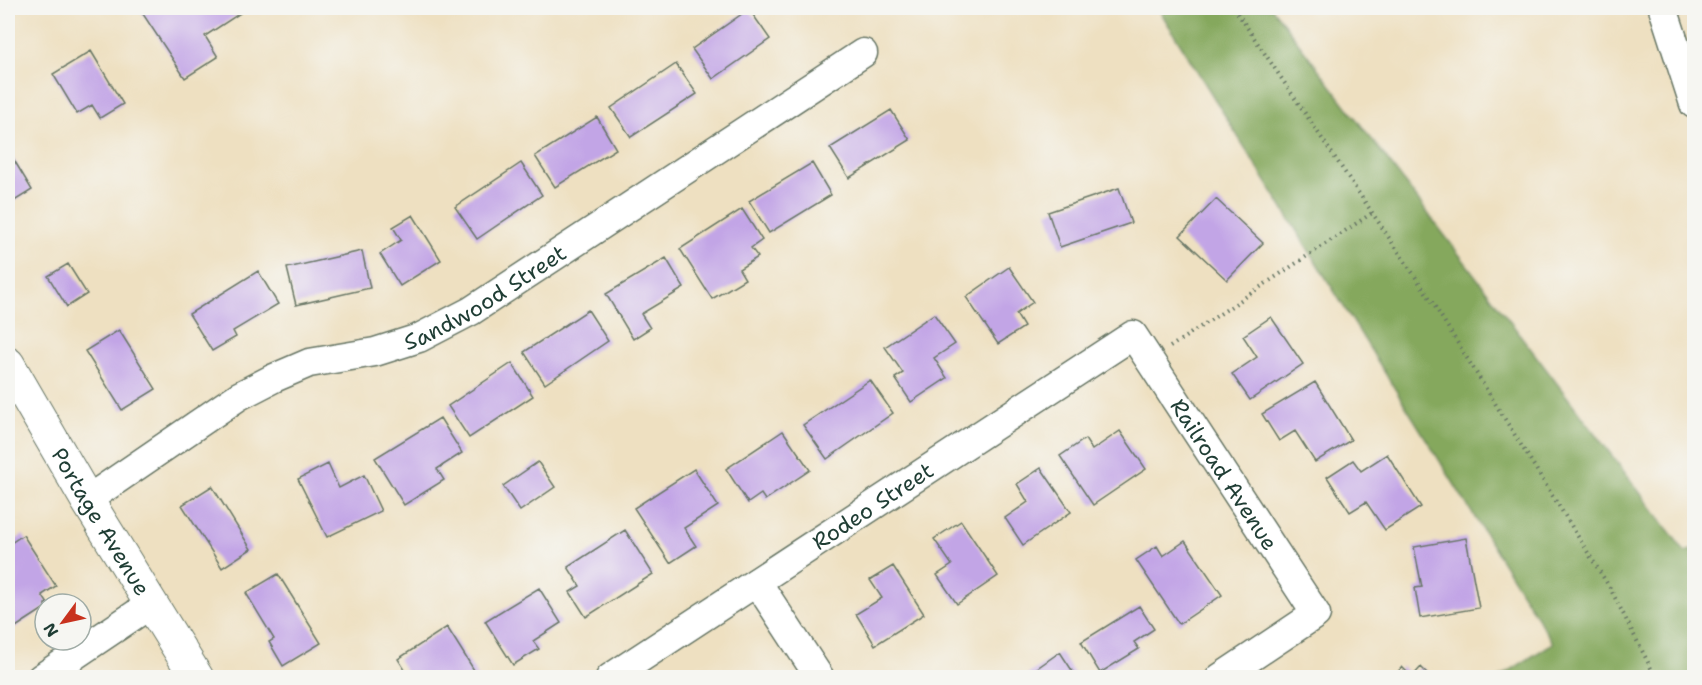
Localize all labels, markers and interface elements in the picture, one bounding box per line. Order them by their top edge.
street label: Sandwood Street [400,238,572,357]
street label: Railroad Avenue [1164,393,1284,556]
street label: Portage Avenue [45,442,157,601]
street label: Rodeo Street [807,456,939,557]
north arrow [33,592,93,652]
text: N [39,619,63,641]

